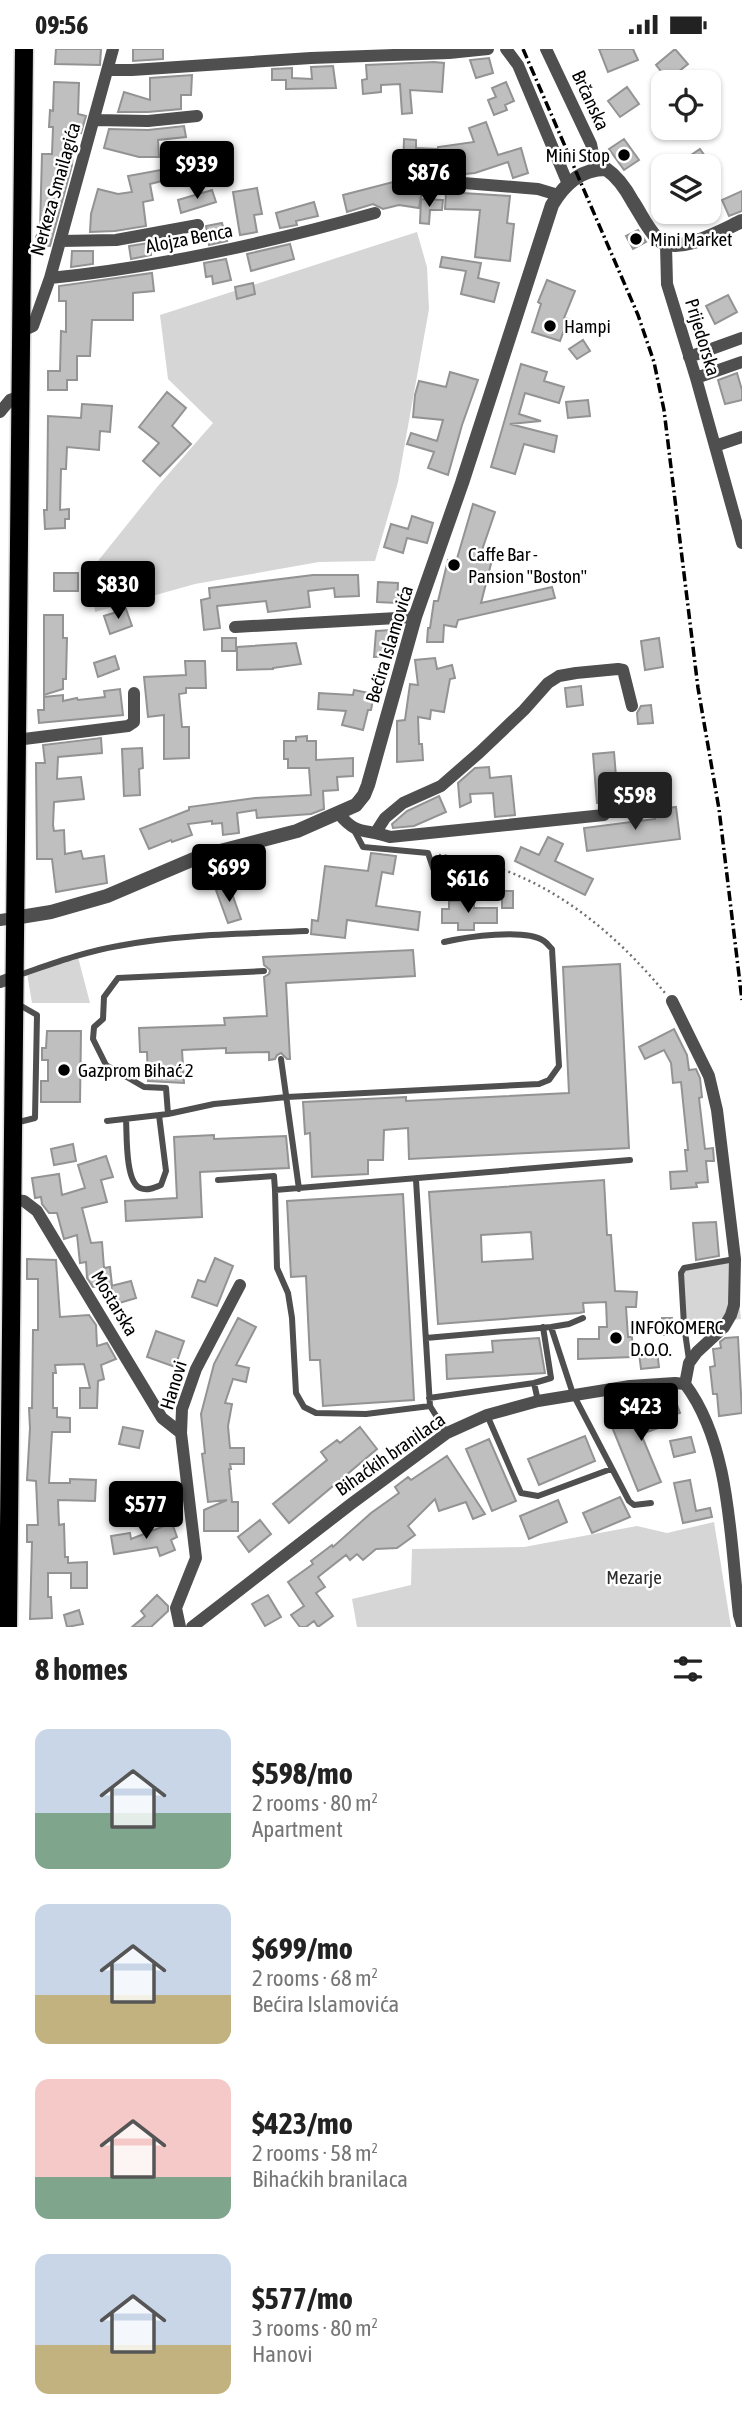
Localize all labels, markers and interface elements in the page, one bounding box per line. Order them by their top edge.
text: 09:56 [35,10,89,40]
street label: Brčanska [568,67,614,133]
map controls [651,70,721,224]
button: locate [651,70,721,140]
street label: Nerkeza Smailagića [25,120,85,258]
pin: $939 [156,141,238,201]
place label: Mini Stop [546,144,610,166]
marker: Mini Stop [616,147,632,163]
pin: $876 [388,149,470,209]
text: $939 [176,151,218,177]
button: layers [651,154,721,224]
text: $876 [408,159,450,185]
street label: Alojza Benca [143,219,235,257]
place label: Mini Market [650,228,733,250]
marker: Mini Market [628,231,644,247]
street label: Prijedorska [681,296,725,378]
place label: Hampi [564,315,611,337]
marker: Hampi [542,318,558,334]
place label: Caffe Bar - Pansion "Boston" [468,543,587,587]
marker: Caffe Bar - Pansion "Boston" [446,557,462,573]
pin: $830 [77,561,159,621]
text: $830 [97,571,139,597]
street label: Bećira Islamovića [361,583,417,705]
pin: $598 [594,773,676,832]
text: $598 [614,782,656,808]
pin: $699 [188,845,270,904]
text: $699 [208,854,250,880]
pin: $616 [427,855,509,915]
text: $616 [447,865,489,891]
place label: Gazprom Bihać 2 [78,1059,194,1081]
marker: Gazprom Bihać 2 [56,1062,72,1078]
street label: Mostarska [87,1266,143,1340]
place label: INFOKOMERC D.O.O. [630,1316,724,1360]
marker: INFOKOMERC D.O.O. [608,1330,624,1346]
street label: Hanovi [155,1358,191,1412]
pin: $423 [600,1383,682,1443]
text: $423 [620,1393,662,1419]
street label: Bihaćkih branilaca [331,1408,449,1500]
pin: $577 [105,1481,187,1541]
text: $577 [125,1491,167,1517]
park label: Mezarje [606,1566,662,1588]
icon: filters [669,1650,707,1688]
text: 8 homes [35,1652,128,1686]
text: $598/mo [252,1756,353,1790]
icon: home [91,1757,175,1841]
text: 2 rooms · 80 m² [252,1790,378,1816]
text: Apartment [252,1816,343,1842]
text: $699/mo [252,1931,353,1965]
icon: home [91,1932,175,2016]
text: 2 rooms · 68 m² [252,1965,378,1991]
text: Bećira Islamovića [252,1991,399,2017]
text: $423/mo [252,2106,353,2140]
icon: home [91,2107,175,2191]
text: 2 rooms · 58 m² [252,2140,378,2166]
text: Bihaćkih branilaca [252,2166,408,2192]
text: $577/mo [252,2281,353,2315]
icon: home [91,2282,175,2366]
text: 3 rooms · 80 m² [252,2315,378,2341]
text: Hanovi [252,2341,313,2367]

